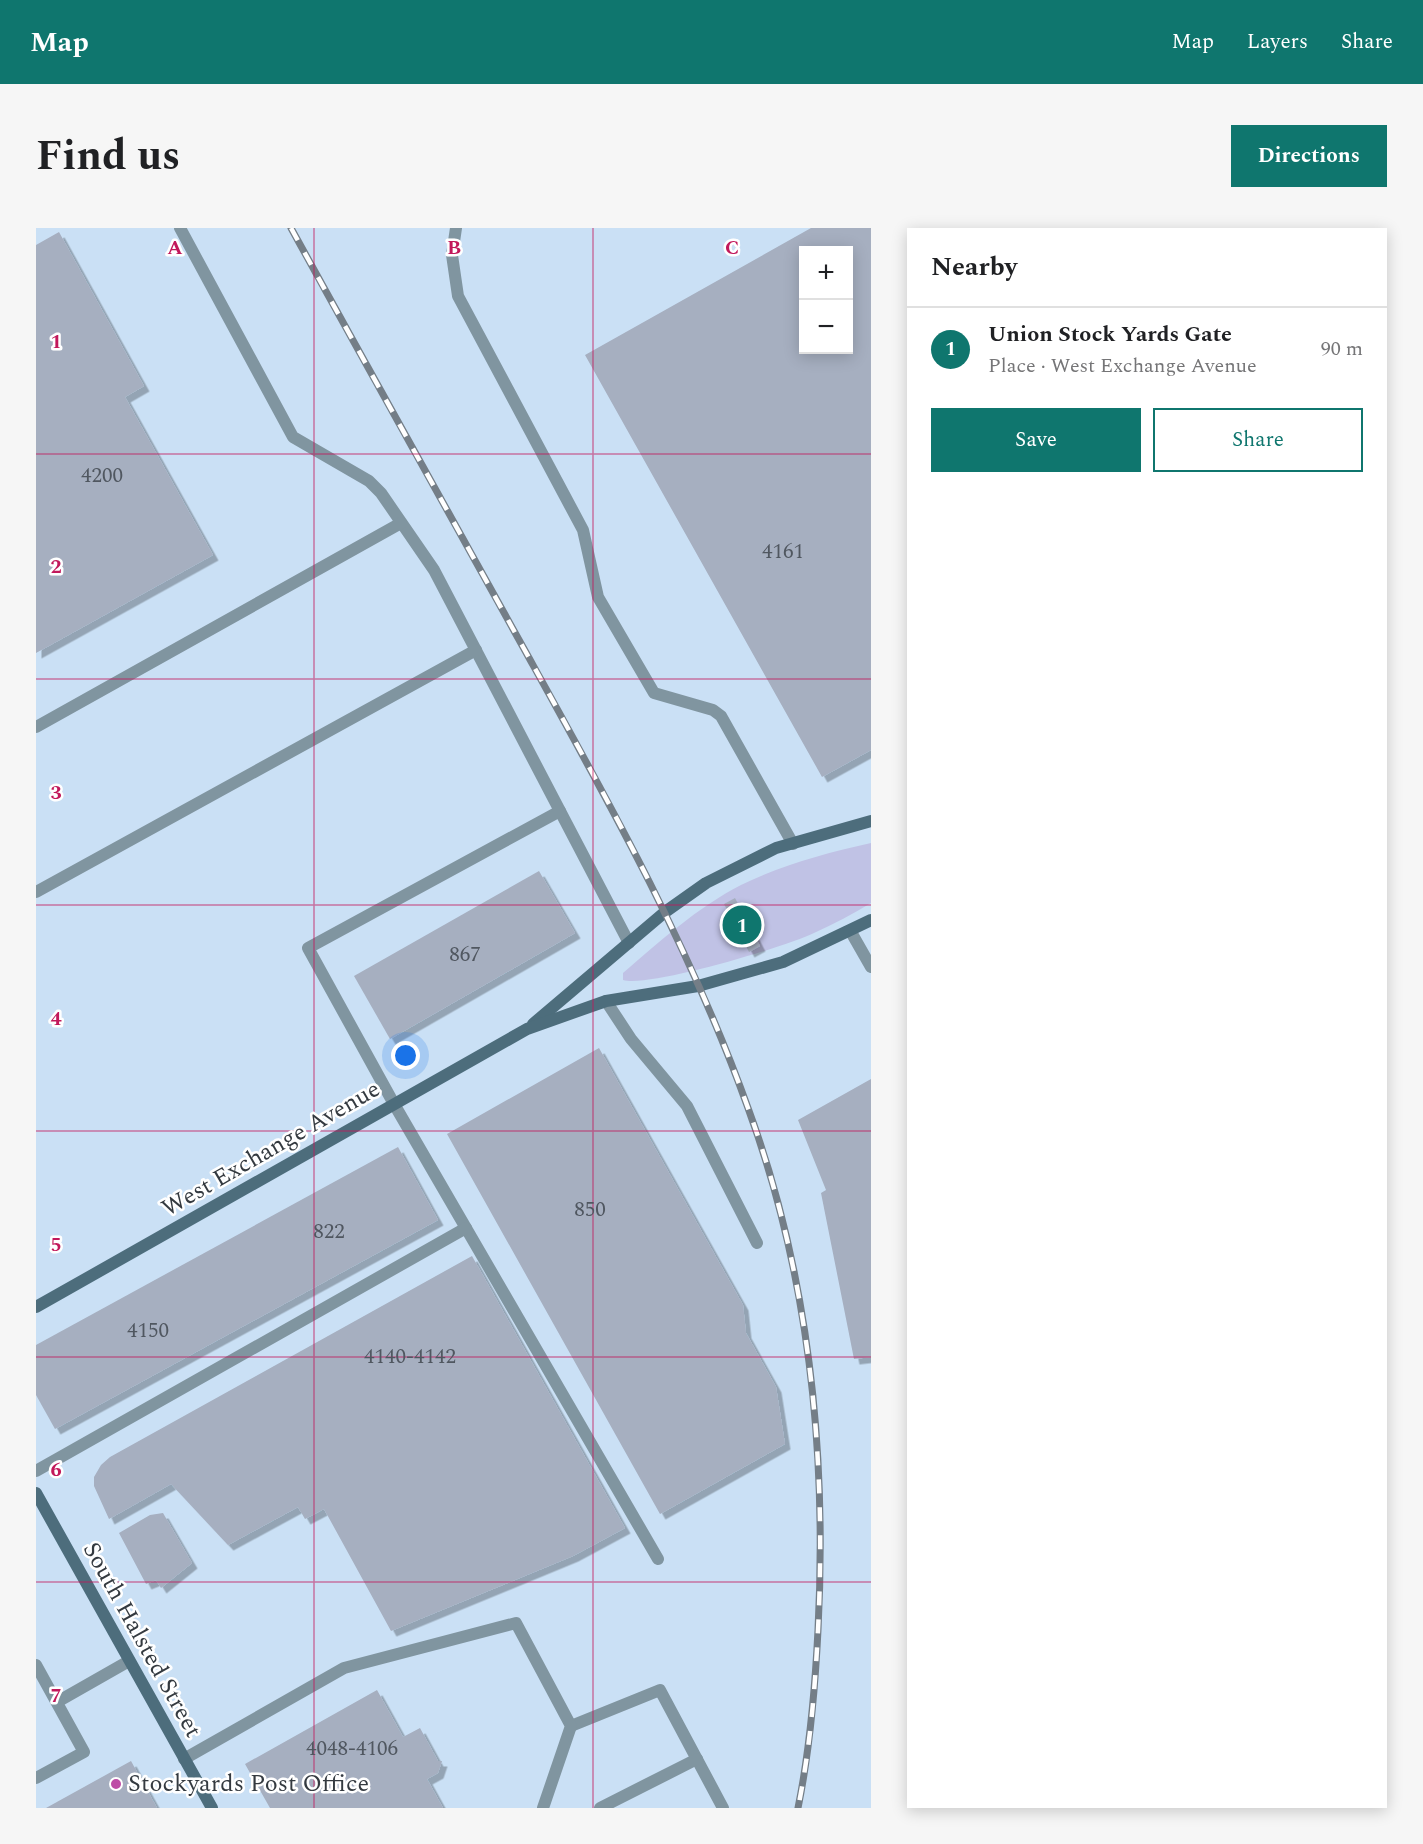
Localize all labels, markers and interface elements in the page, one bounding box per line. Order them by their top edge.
text: Map [30,21,89,64]
text: Map [1172,26,1214,58]
text: Layers [1247,26,1308,58]
text: Share [1341,26,1393,58]
text: Find us [36,125,180,188]
button: Directions [1231,125,1387,187]
text: A [167,233,183,263]
text: B [447,233,461,263]
text: C [725,233,739,263]
map controls [799,246,853,354]
button: + [799,246,853,300]
text: Nearby [931,247,1017,287]
button: − [799,300,853,354]
text: Union Stock Yards Gate [988,318,1232,351]
text: 1 [50,327,62,357]
text: 1 [945,334,956,364]
text: 90 m [1321,334,1363,364]
text: Place · West Exchange Avenue [988,351,1257,381]
button: Save [931,408,1141,472]
button: Share [1153,408,1363,472]
house number: 4200 [81,460,123,492]
house number: 4161 [762,536,804,568]
text: 2 [50,552,62,582]
text: 3 [50,778,62,808]
pin: 1 [722,902,762,948]
house number: 867 [449,939,481,971]
text: 4 [50,1004,62,1034]
your location [391,1041,420,1070]
street label: West Exchange Avenue [155,1072,387,1226]
house number: 850 [574,1194,606,1226]
house number: 822 [313,1216,345,1248]
text: 5 [50,1230,62,1260]
house number: 4150 [127,1315,169,1347]
house number: 4140-4142 [364,1341,456,1373]
text: 6 [50,1455,62,1485]
street label: South Halsted Street [73,1536,211,1744]
text: 7 [50,1681,62,1711]
house number: 4048-4106 [306,1733,398,1765]
place label: Stockyards Post Office [128,1766,369,1802]
marker: Stockyards Post Office [109,1777,123,1791]

